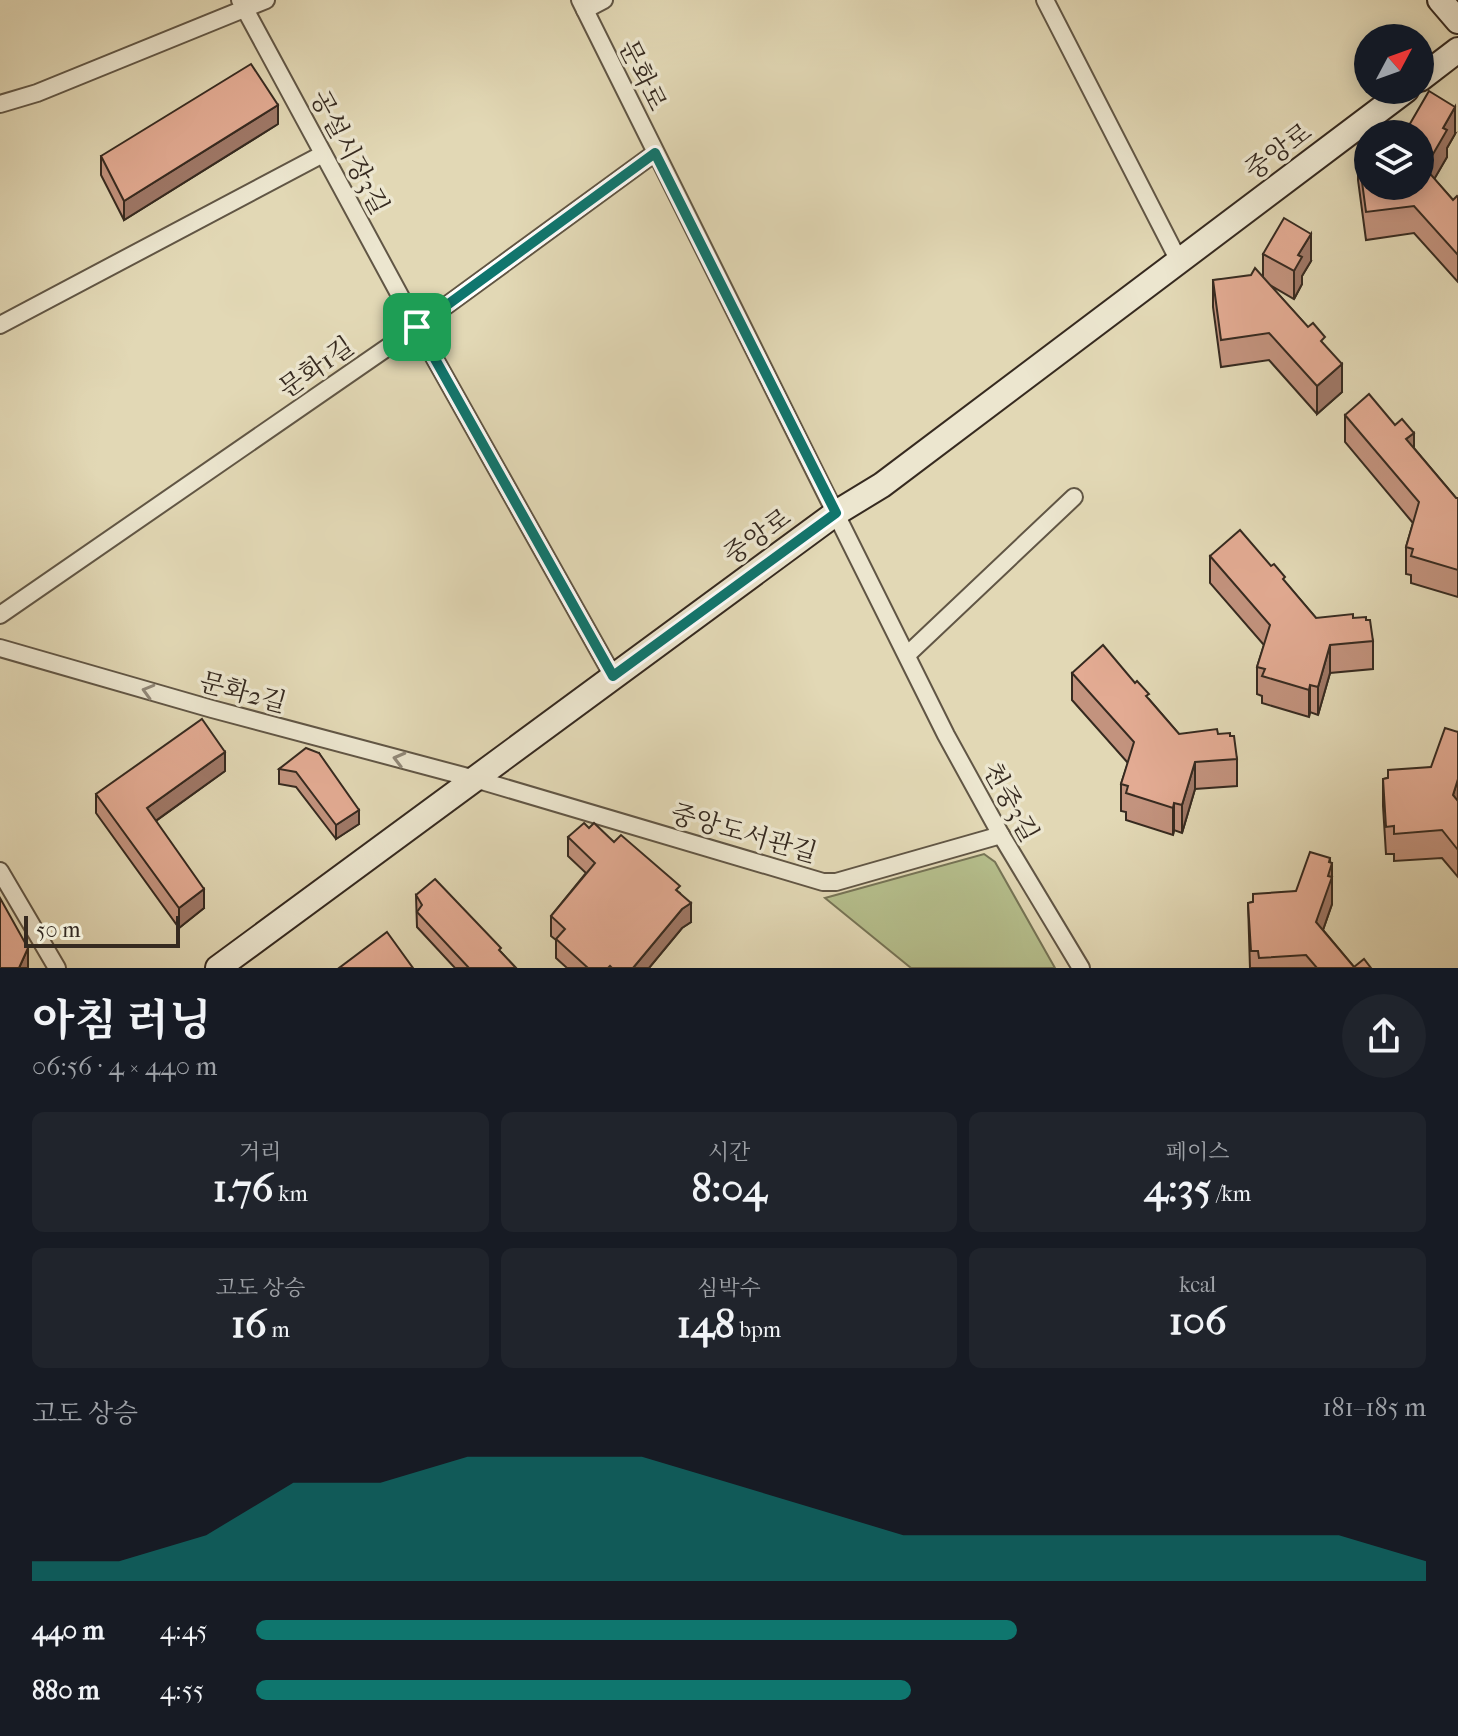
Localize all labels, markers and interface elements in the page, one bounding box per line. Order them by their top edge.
north arrow [1354,24,1434,104]
map controls [1354,24,1434,200]
street label: 문화로 [612,35,673,116]
street label: 공설시장3길 [304,85,395,220]
street label: 중앙로 [1239,116,1318,186]
button: layers [1354,120,1434,200]
pin [383,293,451,361]
icon: arrive [395,305,439,349]
street label: 문화1길 [273,330,360,404]
street label: 중앙로 [718,502,797,571]
street label: 문화2길 [196,666,290,719]
one-way arrow [142,684,156,700]
one-way arrow [393,751,407,768]
street label: 천중3길 [976,757,1045,847]
street label: 중앙도서관길 [667,798,821,869]
scale bar [24,912,180,948]
text: 50 m [36,917,81,943]
button: share [1342,994,1426,1078]
text: 아침 러닝 [32,995,211,1046]
text: 06:56 · 4 × 440 m [32,1051,217,1082]
text: 거리 [239,1139,282,1165]
text: 시간 [708,1139,750,1165]
text: 페이스 [1166,1139,1230,1165]
text: 1.76 [213,1165,274,1211]
text: 8:04 [691,1165,767,1211]
text: 4:35 [1144,1165,1211,1211]
text: km [274,1181,308,1207]
text: /km [1211,1181,1251,1207]
text: kcal [1179,1272,1216,1298]
text: 고도 상승 [215,1275,305,1301]
text: 심박수 [697,1275,761,1301]
text: 106 [1169,1298,1227,1344]
text: 16 [231,1301,267,1347]
text: 148 [677,1301,735,1347]
text: m [267,1317,290,1343]
text: bpm [735,1317,781,1343]
text: 181–185 m [1322,1392,1426,1423]
text: 고도 상승 [32,1398,138,1429]
text: 440 m [32,1615,104,1646]
text: 4:45 [160,1615,208,1646]
text: 880 m [32,1675,100,1706]
text: 4:55 [160,1675,204,1706]

